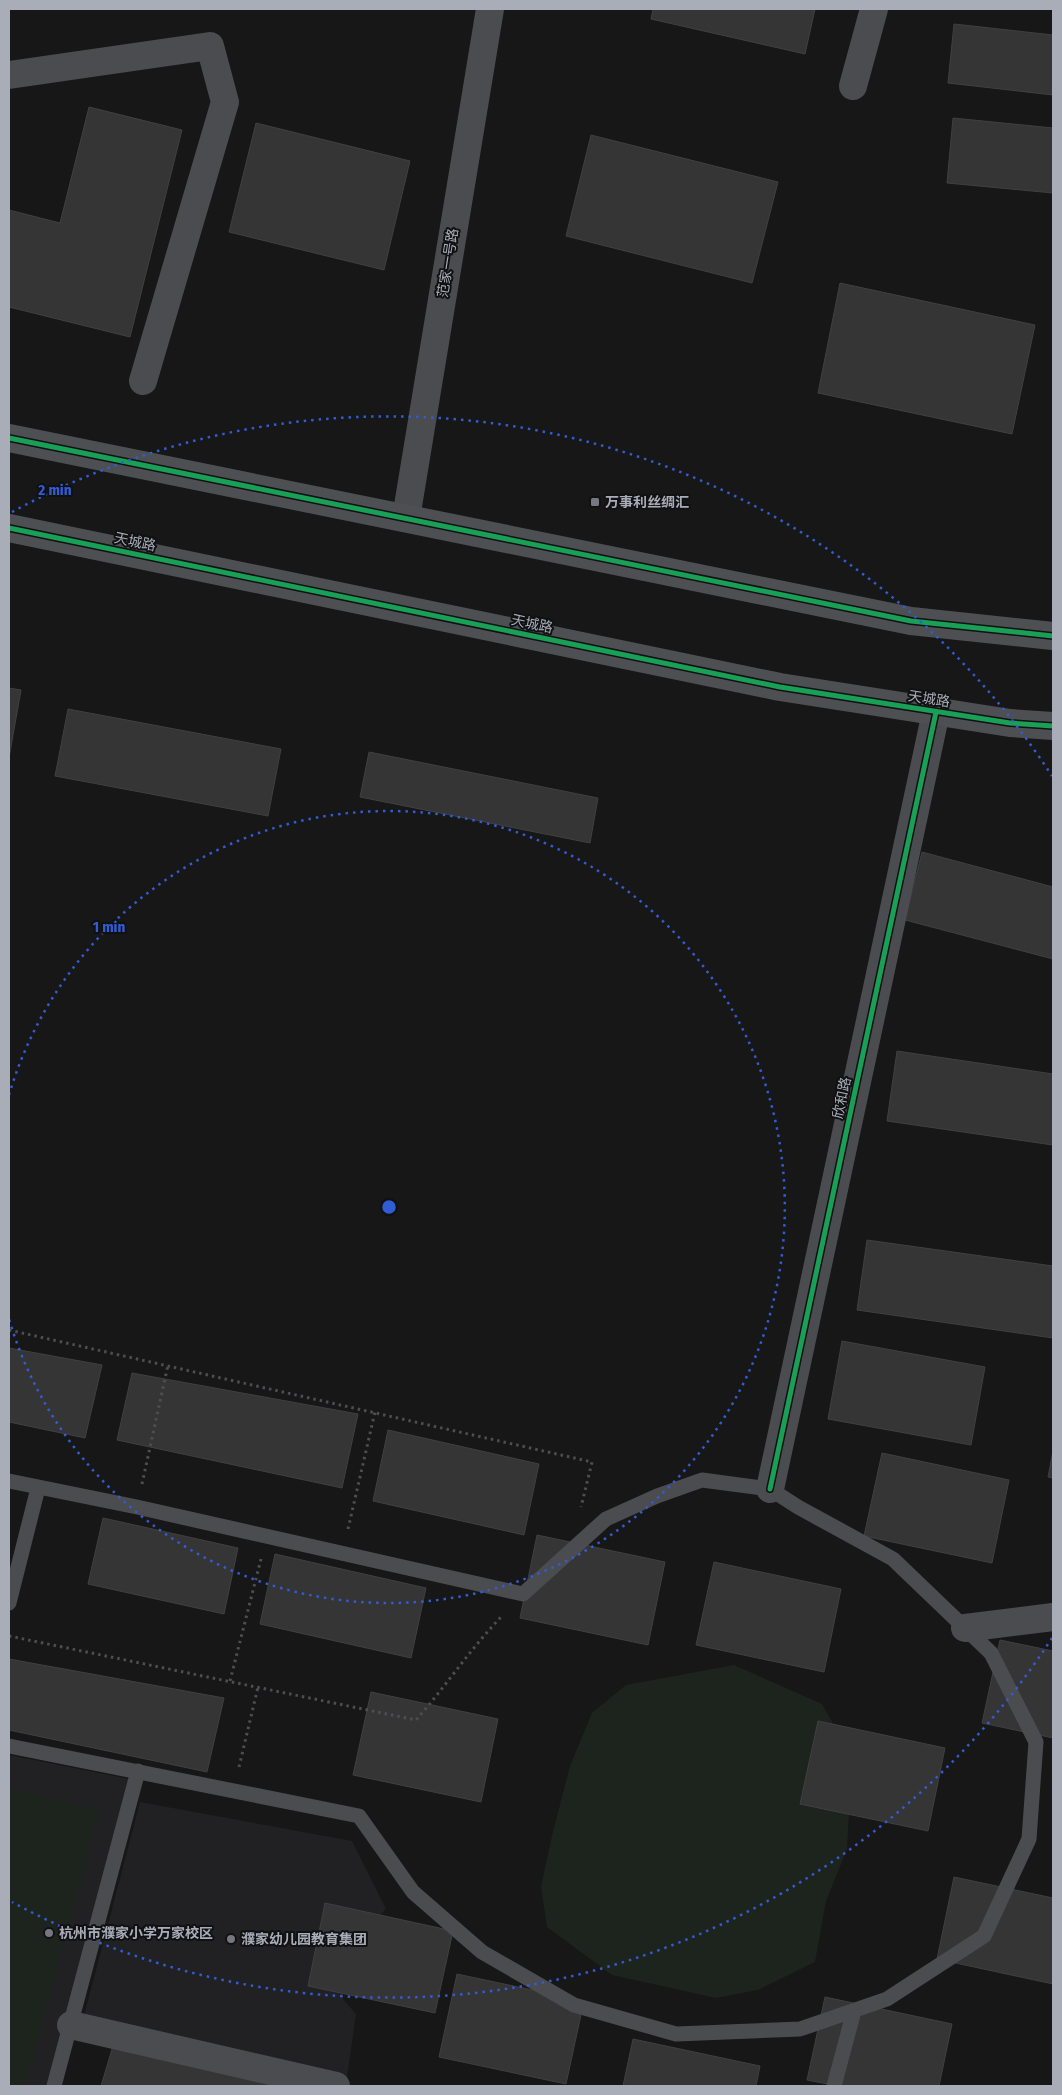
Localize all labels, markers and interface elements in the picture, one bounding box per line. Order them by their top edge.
street label: 范家一号路 [434,227,462,299]
text: 2 min [37,481,72,499]
place label: 万事利丝绸汇 [605,494,689,511]
marker: 万事利丝绸汇 [589,496,601,508]
street label: 天城路 [113,529,157,555]
street label: 天城路 [510,611,554,637]
street label: 天城路 [907,687,951,711]
text: 1 min [93,918,125,936]
street label: 欣和路 [829,1076,855,1120]
centre of rings [380,1198,398,1216]
place label: 杭州市濮家小学万家校区 [59,1925,213,1942]
marker: 杭州市濮家小学万家校区 [43,1927,55,1939]
place label: 濮家幼儿园教育集团 [241,1931,367,1948]
marker: 濮家幼儿园教育集团 [225,1933,237,1945]

